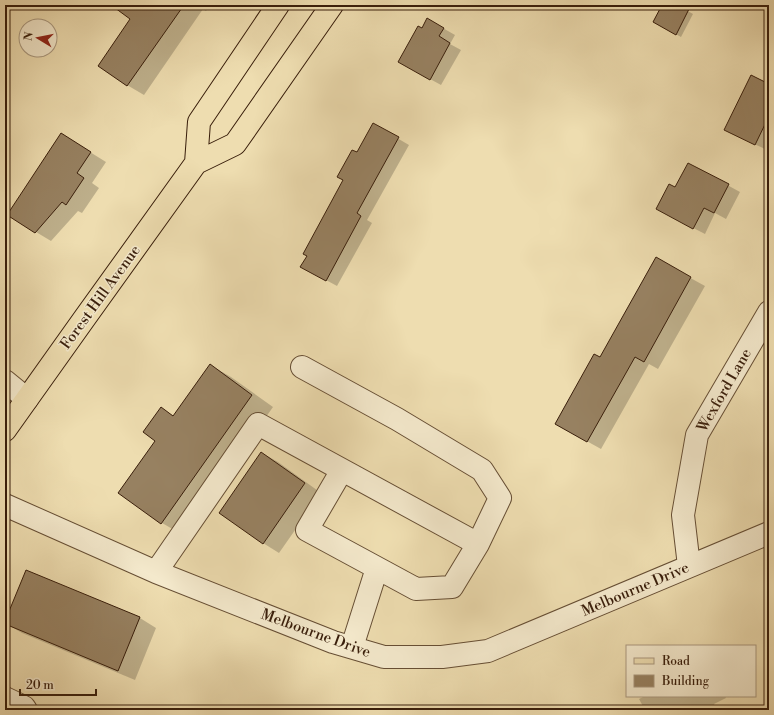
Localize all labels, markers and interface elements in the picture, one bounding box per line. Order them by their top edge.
north arrow [18,18,58,58]
text: N [21,31,37,42]
street label: Forest Hill Avenue [56,241,145,353]
street label: Wexford Lane [692,345,756,436]
street label: Melbourne Drive [578,558,692,621]
street label: Melbourne Drive [258,605,373,662]
legend [626,645,756,697]
text: Road [662,654,690,669]
scale bar [20,671,96,697]
text: Building [661,674,710,689]
text: 20 m [26,678,54,693]

